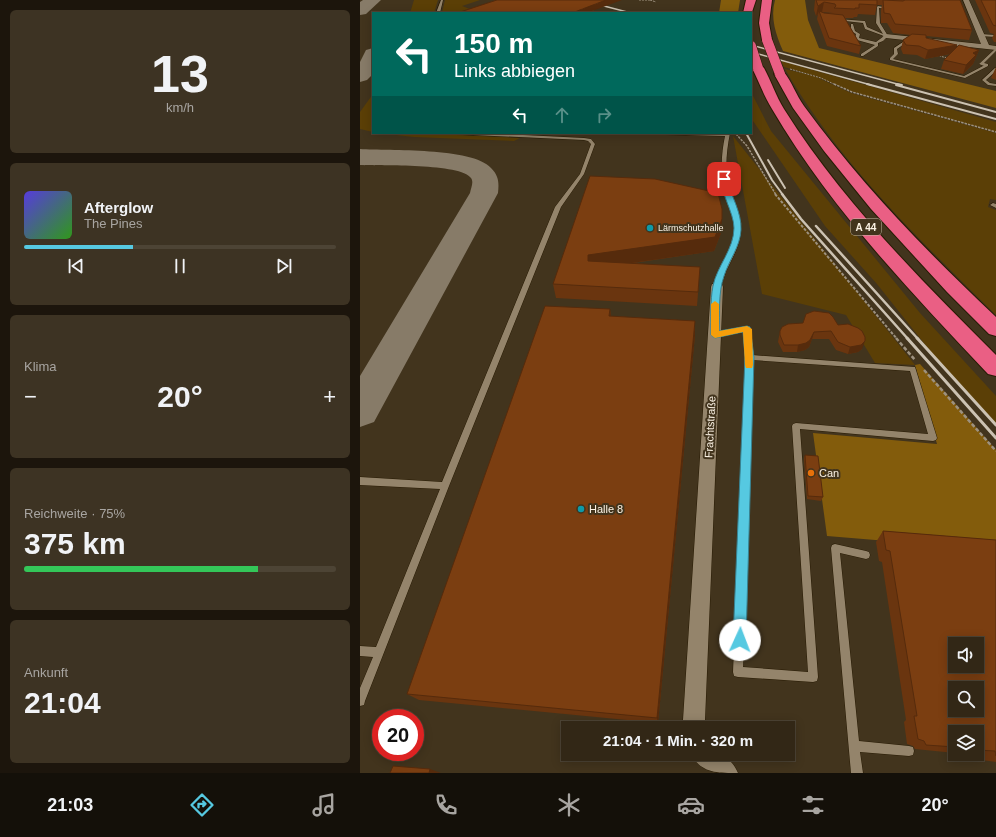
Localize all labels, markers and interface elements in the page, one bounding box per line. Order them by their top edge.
icon: left [388,28,440,80]
text: 150 m [454,28,533,59]
text: 13 [151,45,209,103]
text: Links abbiegen [454,61,575,81]
text: km/h [166,100,194,115]
icon: left [509,104,531,126]
icon: ahead [551,104,573,126]
icon: right [593,104,615,126]
pin [707,162,741,196]
icon: arrive [713,168,735,190]
text: Afterglow [84,199,153,216]
text: The Pines [84,216,143,231]
road number: A 44 [851,219,881,235]
marker: Lärmschutzhalle [645,223,655,233]
place label: Lärmschutzhalle [658,223,724,233]
icon: previous [65,255,87,277]
icon: pause [169,255,191,277]
icon: next [273,255,295,277]
text: Klima [24,359,57,374]
text: 20° [157,380,203,413]
text: − [24,384,37,409]
text: + [323,384,336,409]
street label: Frachtstraße [702,396,718,458]
place label: Can [819,467,839,479]
marker: Can [806,468,816,478]
place label: Halle 8 [589,503,623,515]
marker: Halle 8 [576,504,586,514]
text: Reichweite · 75% [24,506,125,521]
text: 375 km [24,527,126,560]
position arrow [719,619,761,661]
map controls [948,637,984,761]
button: sound [948,637,984,673]
text: Ankunft [24,665,68,680]
button: search [948,681,984,717]
text: 21:04 [24,686,101,719]
speed limit sign: 20 [372,709,424,761]
button: layers [948,725,984,761]
text: 21:04 · 1 Min. · 320 m [603,732,753,749]
icon: directions [188,791,216,819]
icon: music [310,791,338,819]
icon: phone [432,791,460,819]
icon: climate [555,791,583,819]
icon: car [677,791,705,819]
icon: filters [799,791,827,819]
text: 21:03 [47,795,93,815]
text: 20° [922,795,949,815]

